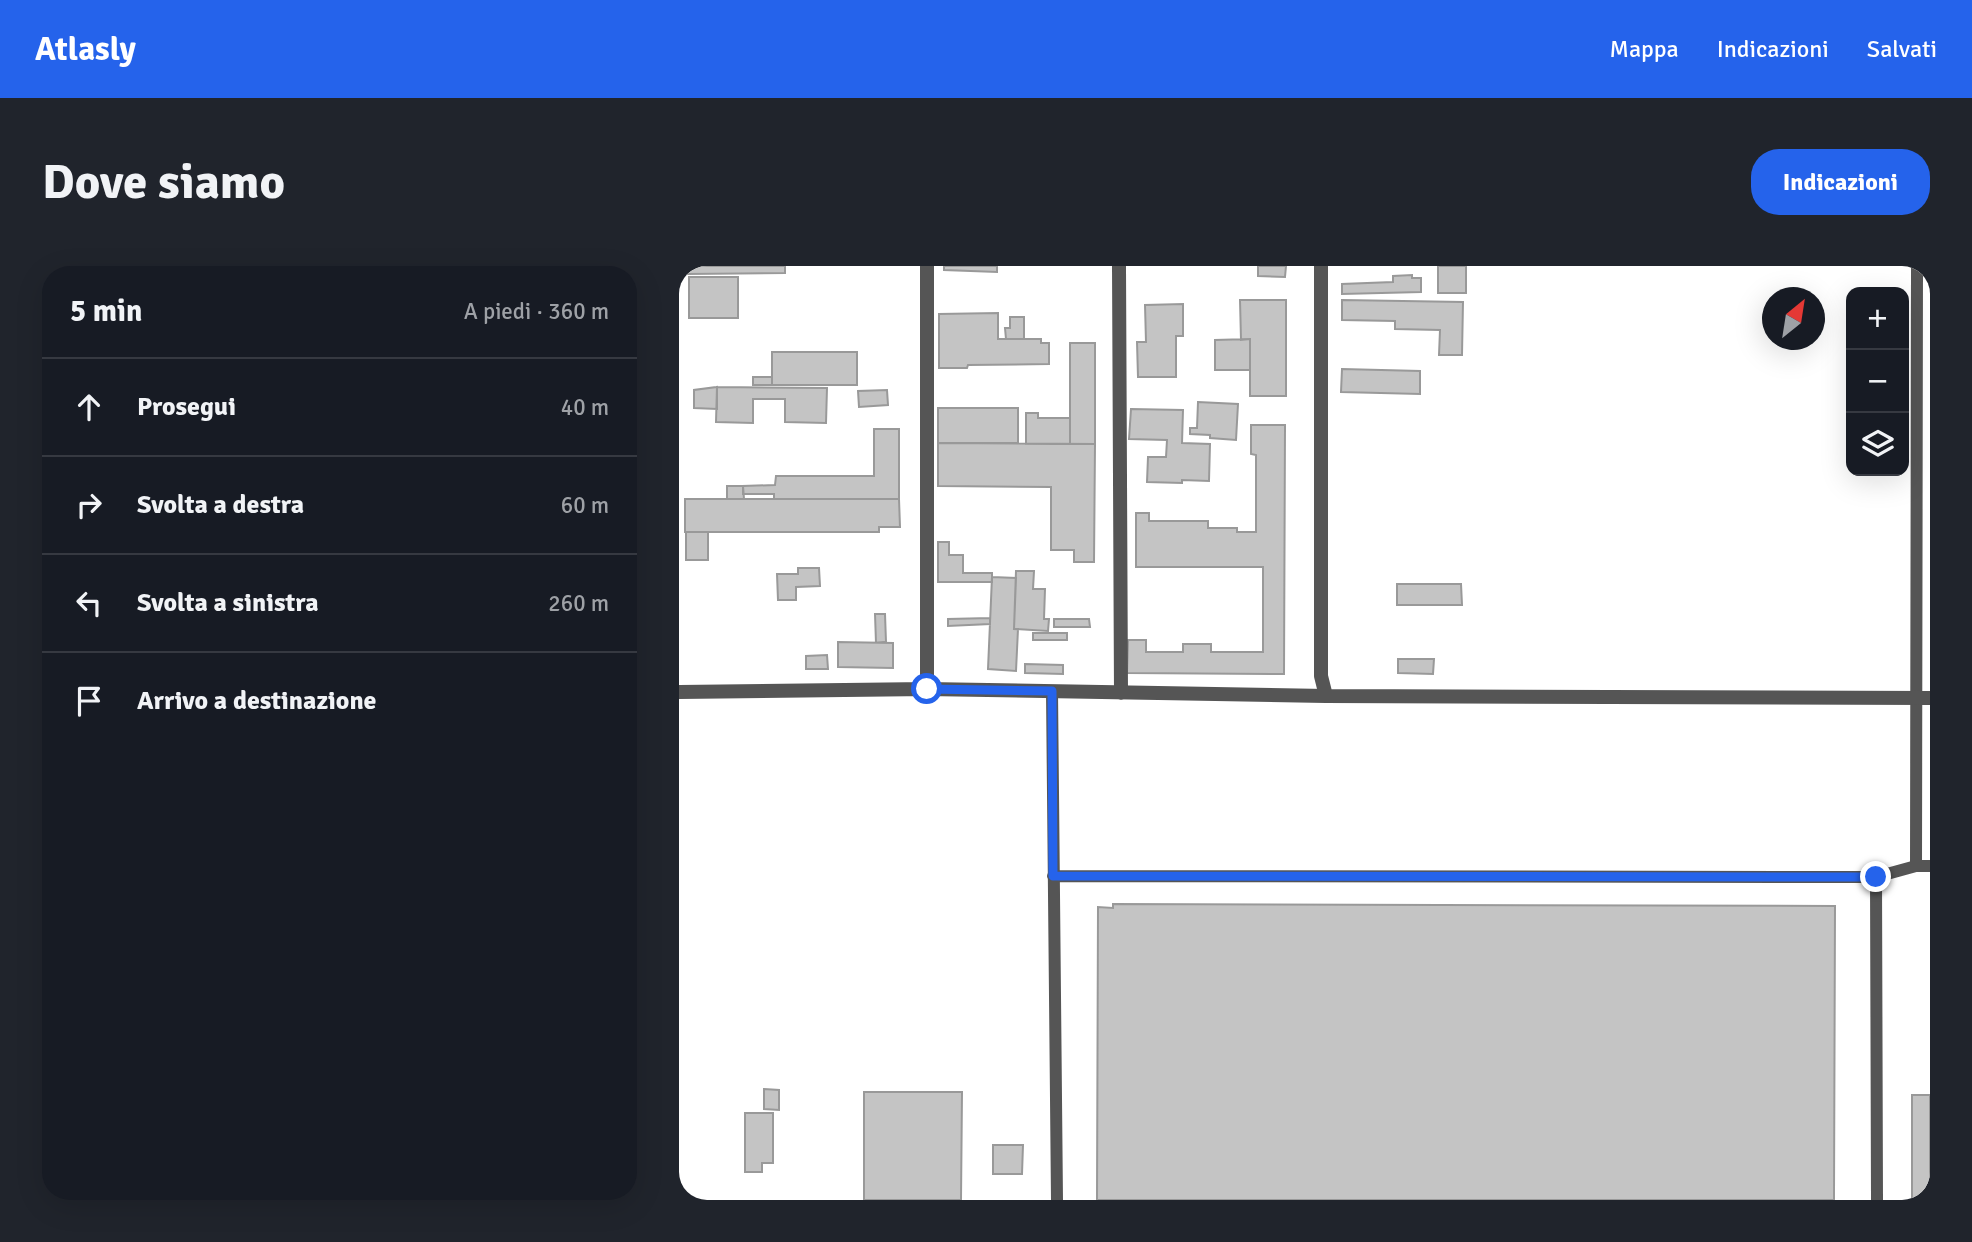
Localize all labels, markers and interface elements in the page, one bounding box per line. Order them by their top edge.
text: Atlasly [35,29,136,70]
text: Mappa [1610,34,1679,64]
text: Indicazioni [1717,34,1829,64]
text: Salvati [1867,34,1937,64]
button: Indicazioni [1751,149,1930,215]
text: Dove siamo [42,152,285,212]
north arrow [1762,287,1825,350]
map controls [1846,287,1909,476]
button: + [1846,287,1909,350]
text: 5 min [70,293,142,330]
text: A piedi · 360 m [464,297,609,326]
button: − [1846,350,1909,413]
icon: ahead [70,388,108,426]
text: Prosegui [137,391,236,423]
text: 40 m [561,393,609,422]
button: layers [1846,413,1909,476]
icon: right [70,486,108,524]
text: Svolta a destra [137,489,304,521]
text: 60 m [561,491,609,520]
icon: left [70,584,108,622]
text: Svolta a sinistra [137,587,319,619]
text: 260 m [548,589,609,618]
route start [911,673,942,704]
icon: arrive [70,682,108,720]
text: Arrivo a destinazione [137,685,377,717]
route end [1860,861,1891,892]

